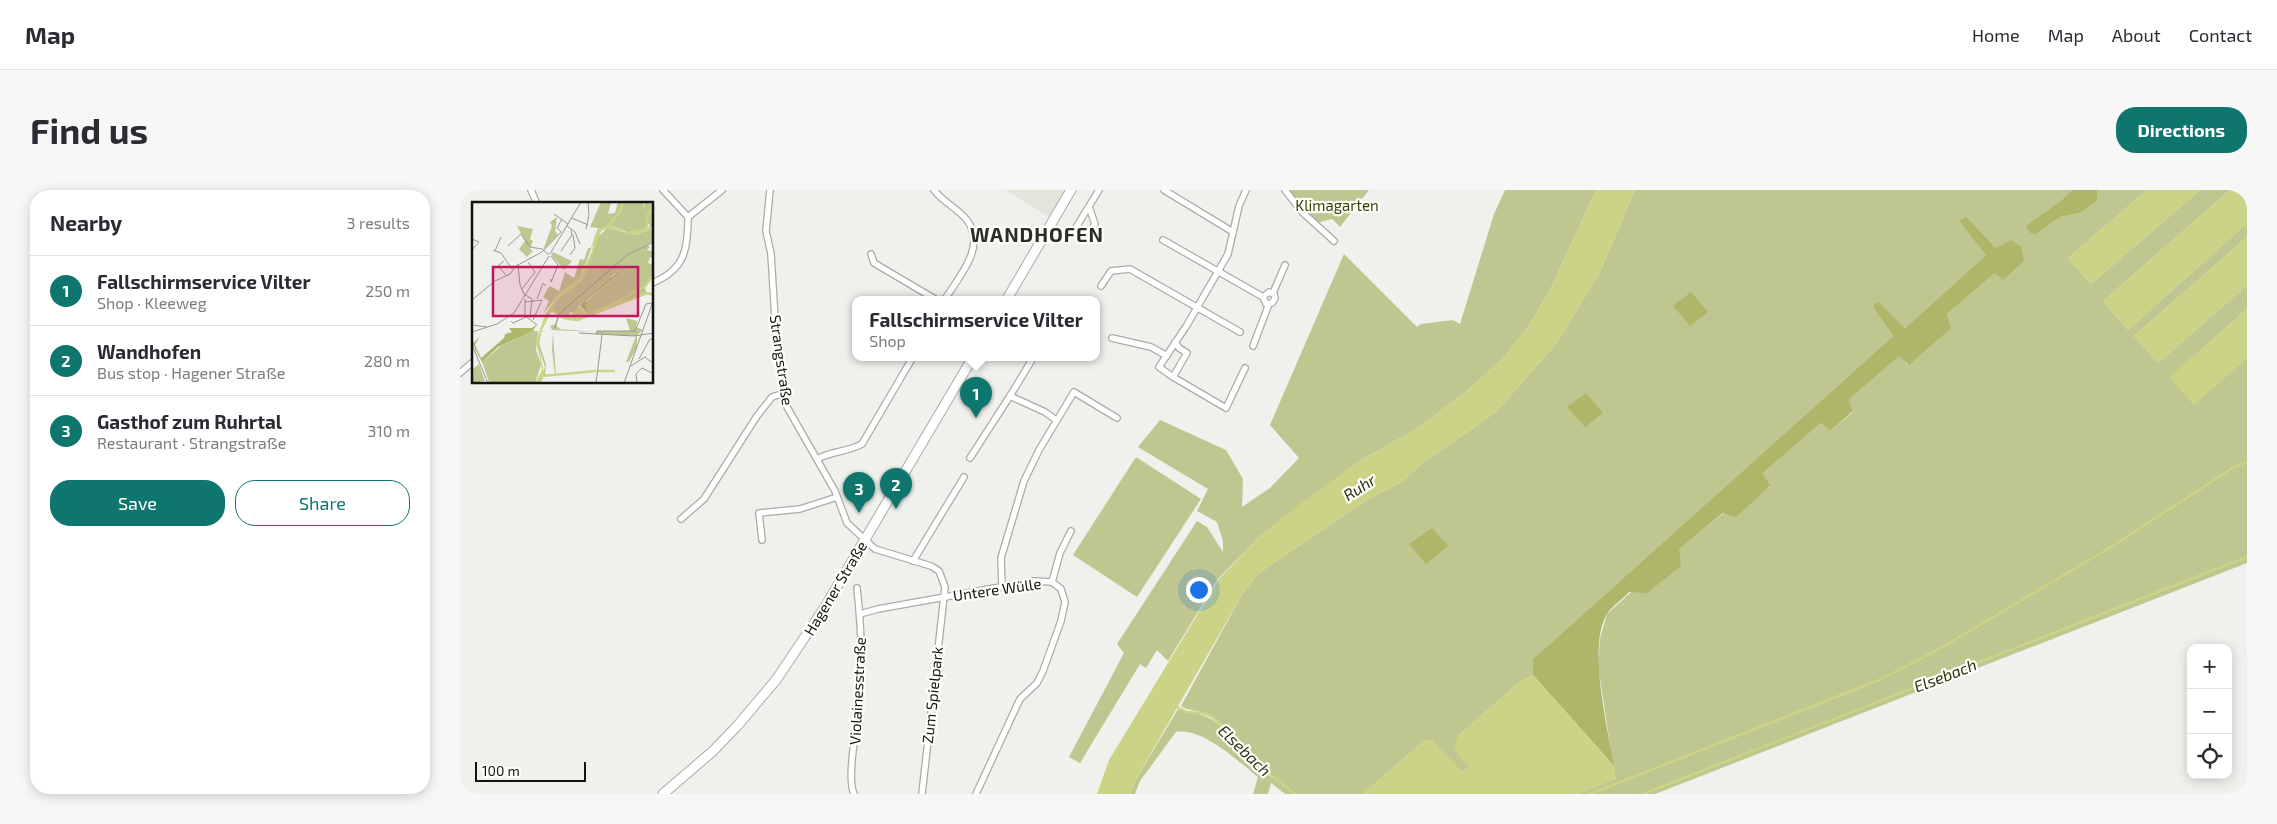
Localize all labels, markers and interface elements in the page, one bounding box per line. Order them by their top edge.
text: Map [25,20,75,49]
text: Home [1972,24,2020,46]
text: Map [2048,24,2084,46]
text: About [2112,24,2161,46]
text: Contact [2189,24,2252,46]
button: Directions [2116,107,2247,153]
text: Find us [30,109,148,151]
park label: Klimagarten [1295,196,1379,214]
inset map [472,202,654,384]
text: Nearby [50,210,122,235]
text: 3 results [347,213,410,232]
district label: WANDHOFEN [970,222,1104,246]
text: Fallschirmservice Vilter [97,270,311,293]
text: 1 [63,281,69,300]
text: 250 m [365,281,410,300]
text: Shop · Kleeweg [97,293,207,312]
popup [852,296,1100,361]
text: Fallschirmservice Vilter [869,308,1083,331]
street label: Strangstraße [767,314,797,406]
text: Shop [869,331,906,350]
text: Wandhofen [97,340,201,363]
text: 2 [61,351,71,370]
text: 280 m [364,351,410,370]
text: Bus stop · Hagener Straße [97,363,285,382]
pin: 1 [960,377,992,418]
text: Gasthof zum Ruhrtal [97,410,282,433]
text: 3 [61,421,71,440]
text: 310 m [368,421,410,440]
text: Restaurant · Strangstraße [97,433,286,452]
pin: 2 [880,468,912,509]
water label: Ruhr [1339,469,1379,504]
pin: 3 [843,472,875,513]
button: Save [50,480,225,526]
button: Share [235,480,410,526]
street label: Hagener Straße [800,538,870,638]
street label: Untere Wülle [952,574,1042,604]
your location [1186,577,1212,603]
street label: Violainesstraße [845,637,869,745]
map controls [2187,644,2232,779]
button: + [2187,644,2232,689]
street label: Zum Spielpark [918,645,946,744]
water label: Elsebach [1911,654,1979,696]
button: − [2187,689,2232,734]
water label: Elsebach [1215,720,1275,780]
button: locate [2187,734,2232,779]
scale bar [475,759,586,782]
text: 100 m [482,762,520,779]

